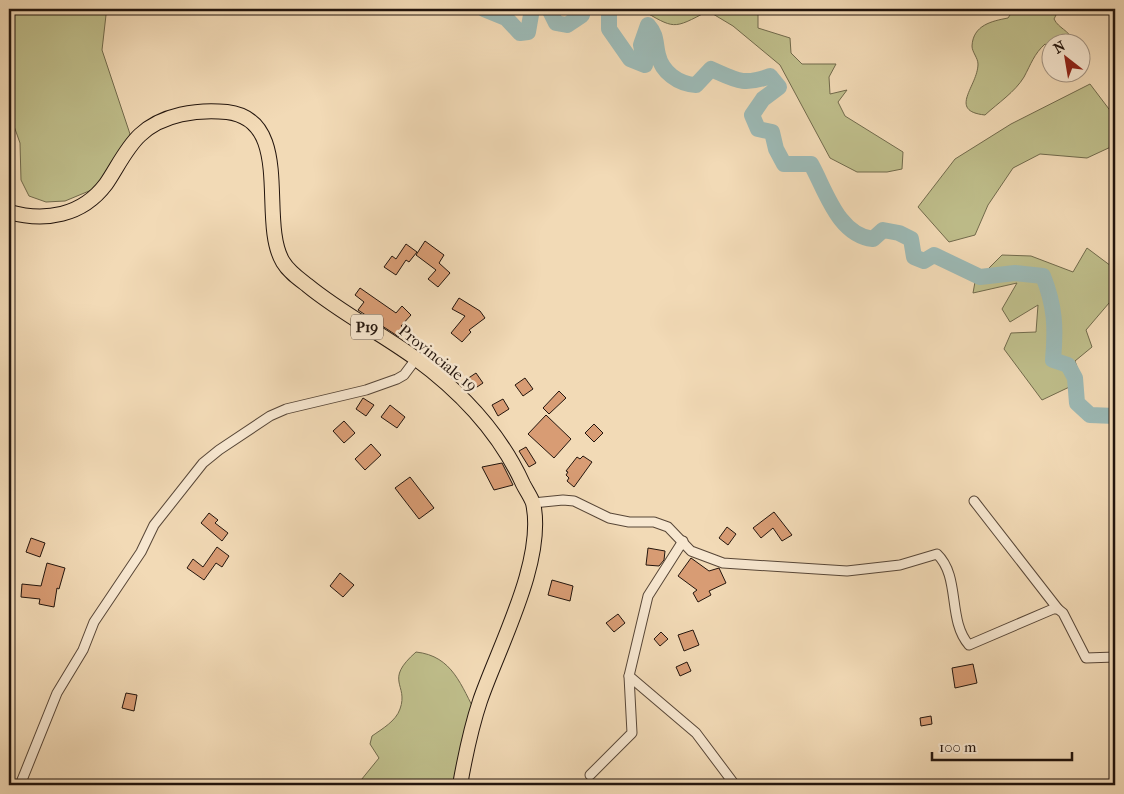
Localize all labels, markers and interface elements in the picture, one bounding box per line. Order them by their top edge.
north arrow [1042,32,1092,82]
text: N [1051,37,1069,57]
road number: P19 [351,314,383,340]
street label: Provinciale 19 [395,321,481,395]
scale bar [932,729,1072,761]
text: 100 m [939,738,977,756]

